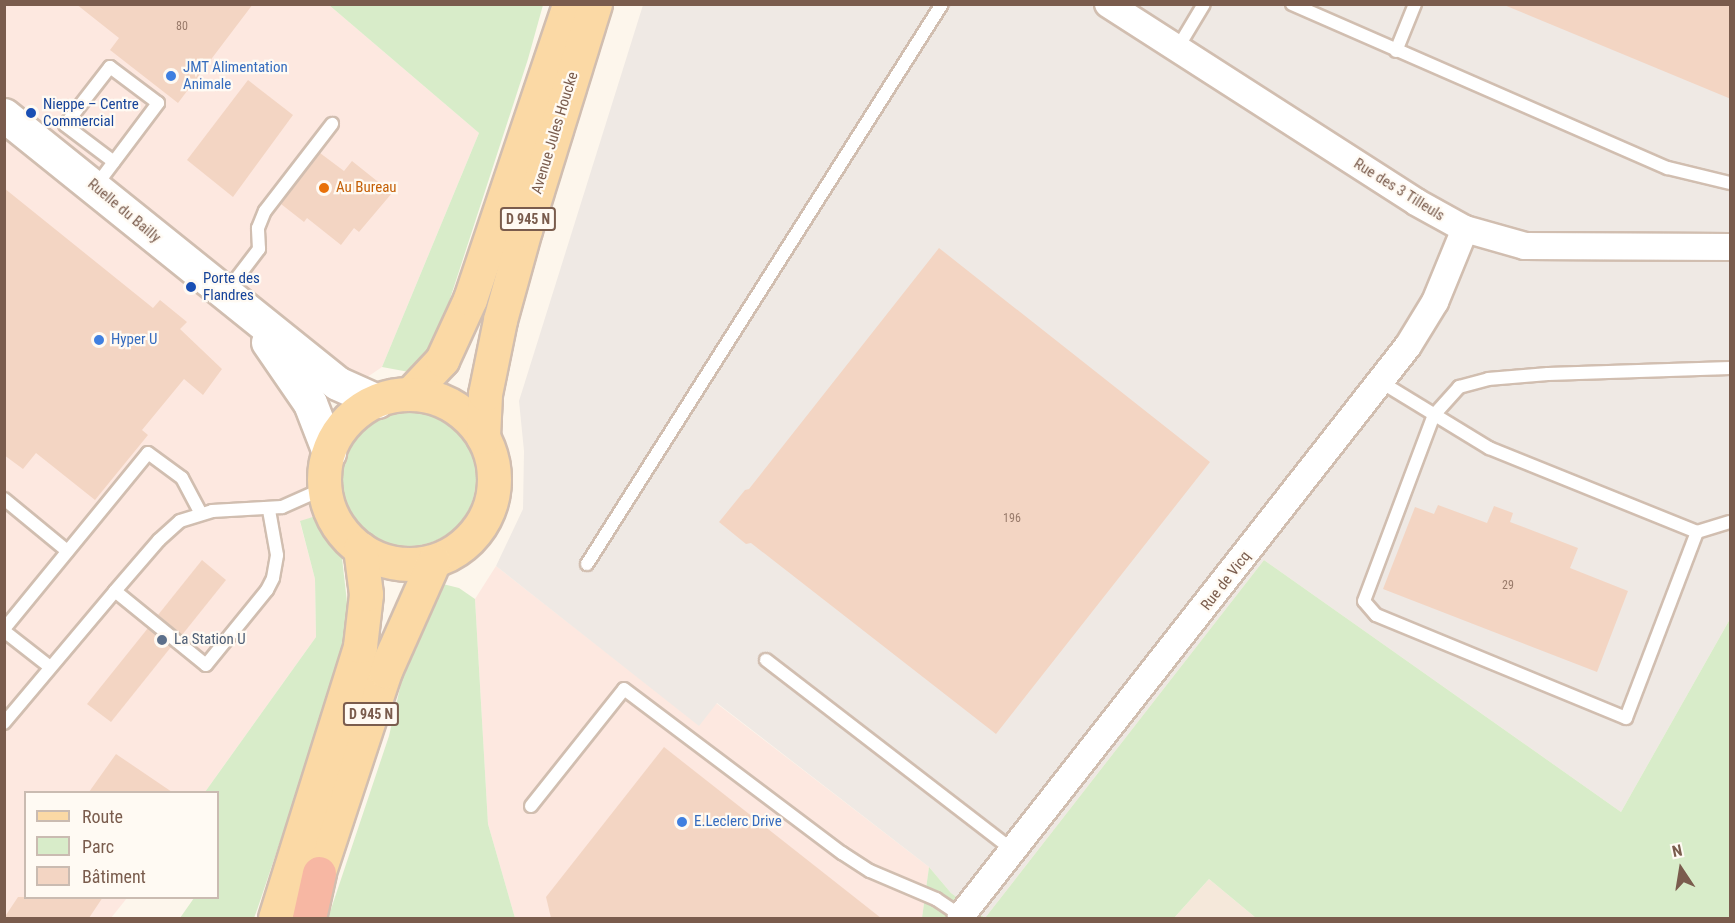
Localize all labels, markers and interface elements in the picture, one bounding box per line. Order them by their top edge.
house number: 80 [176,20,188,34]
place label: JMT Alimentation Animale [183,58,288,93]
marker: JMT Alimentation Animale [164,69,178,83]
street label: Avenue Jules Houcke [528,70,582,196]
place label: Nieppe – Centre Commercial [43,95,139,130]
marker: Nieppe – Centre Commercial [24,106,38,120]
street label: Rue des 3 Tilleuls [1350,155,1448,225]
street label: Ruelle du Bailly [84,175,164,247]
place label: Au Bureau [336,179,397,197]
marker: Au Bureau [317,181,331,195]
road number: D 945 N [500,208,556,230]
place label: Porte des Flandres [203,269,260,304]
marker: Porte des Flandres [184,280,198,294]
place label: Hyper U [111,331,157,349]
marker: Hyper U [92,333,106,347]
house number: 196 [1003,512,1021,526]
street label: Rue de Vicq [1197,548,1255,614]
house number: 29 [1502,579,1514,593]
place label: La Station U [174,631,246,649]
marker: La Station U [155,633,169,647]
road number: D 945 N [342,703,400,725]
legend [24,791,219,899]
text: Route [82,806,123,827]
place label: E.Leclerc Drive [694,813,782,831]
marker: E.Leclerc Drive [675,815,689,829]
text: Parc [82,836,114,857]
north arrow [1651,839,1711,899]
text: N [1670,841,1684,861]
text: Bâtiment [82,866,146,887]

